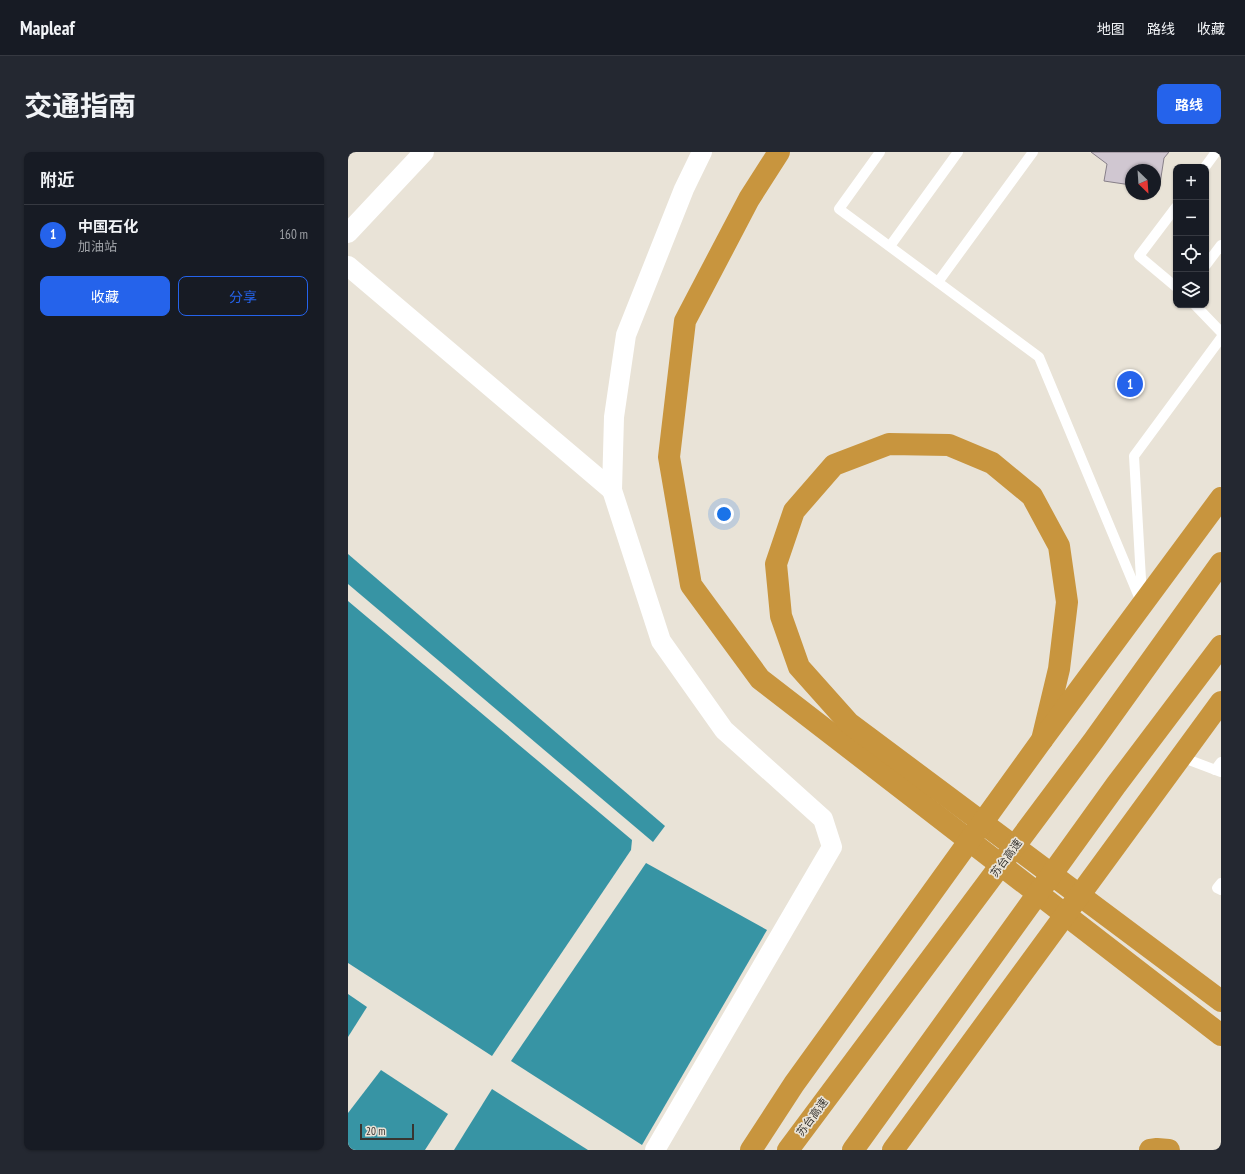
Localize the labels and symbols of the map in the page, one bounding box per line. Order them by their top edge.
north arrow [1125,164,1161,200]
pin: 1 [1117,369,1143,399]
your location [714,504,734,524]
street label: 苏台高速 [987,836,1025,880]
street label: 苏台高速 [793,1095,831,1139]
scale bar [360,1122,414,1141]

